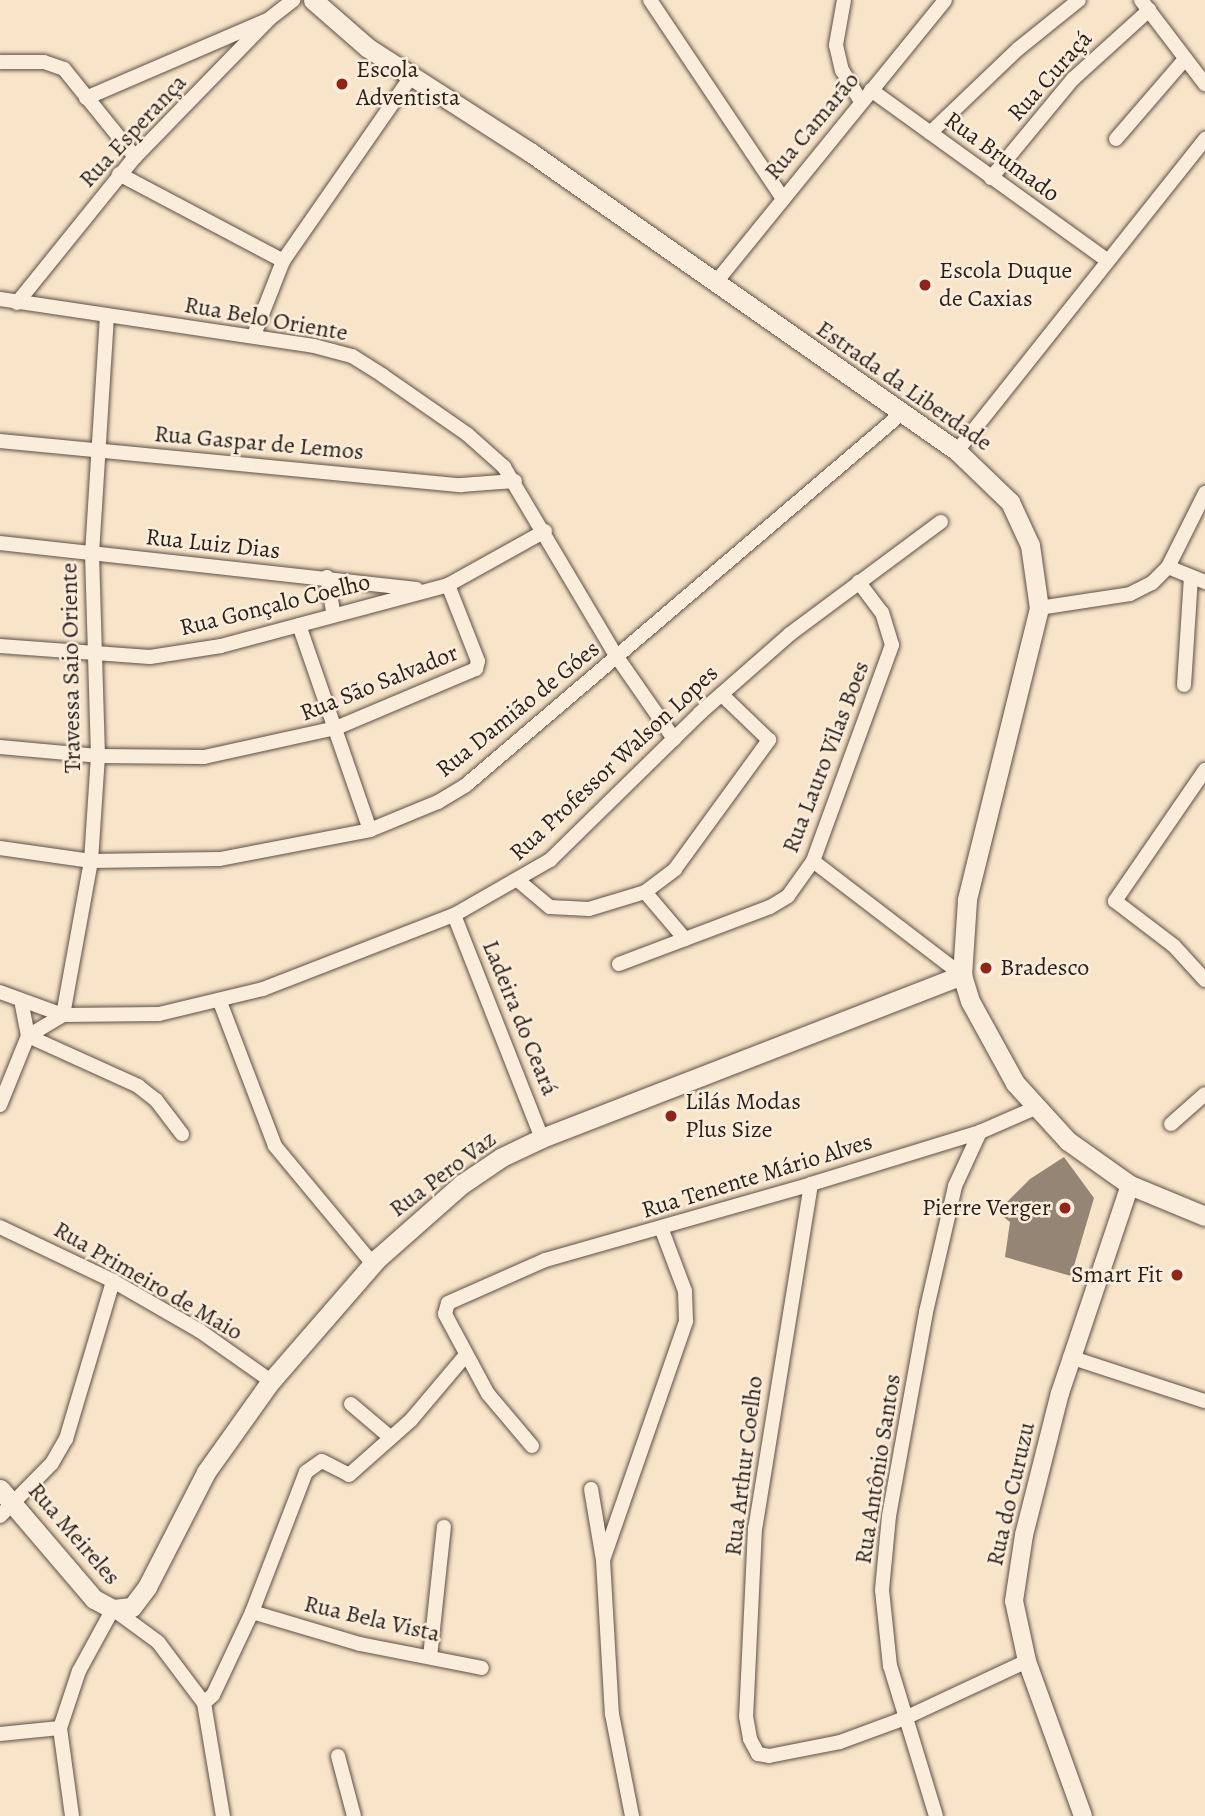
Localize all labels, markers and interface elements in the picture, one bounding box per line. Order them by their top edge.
street label: Rua Curaçá [1002,25,1098,127]
place label: Escola Adventista [356,56,460,112]
street label: Rua Camarão [758,66,866,186]
street label: Rua Esperança [73,68,193,194]
marker: Escola Adventista [334,76,350,92]
street label: Rua Brumado [939,106,1065,208]
place label: Escola Duque de Caxias [939,257,1072,313]
marker: Escola Duque de Caxias [917,277,933,293]
street label: Rua Belo Oriente [182,290,350,348]
street label: Estrada da Liberdade [811,315,997,457]
street label: Rua Gaspar de Lemos [153,419,365,467]
street label: Rua Luiz Dias [144,523,282,565]
street label: Travessa Saio Oriente [55,563,87,773]
street label: Rua Gonçalo Coelho [177,567,373,643]
street label: Rua Damião de Góes [431,634,605,784]
street label: Rua São Salvador [296,638,462,728]
street label: Rua Lauro Vilas Boes [776,657,876,857]
street label: Rua Professor Walson Lopes [504,659,724,867]
street label: Ladeira do Ceará [476,936,564,1100]
place label: Bradesco [1000,954,1089,982]
marker: Bradesco [978,960,994,976]
place label: Lilás Modas Plus Size [685,1088,801,1144]
marker: Lilás Modas Plus Size [663,1108,679,1124]
street label: Rua Pero Vaz [384,1124,502,1224]
street label: Rua Tenente Mário Alves [638,1127,876,1225]
place label: Pierre Verger [922,1194,1051,1222]
marker: Pierre Verger [1057,1200,1073,1216]
street label: Rua Primeiro de Maio [48,1215,248,1347]
place label: Smart Fit [1071,1261,1163,1289]
marker: Smart Fit [1169,1267,1185,1283]
street label: Rua Antônio Santos [849,1372,907,1566]
street label: Rua Arthur Coelho [719,1374,769,1558]
street label: Rua do Curuzu [980,1419,1042,1569]
street label: Rua Meireles [22,1477,126,1591]
street label: Rua Bela Vista [301,1589,443,1649]

